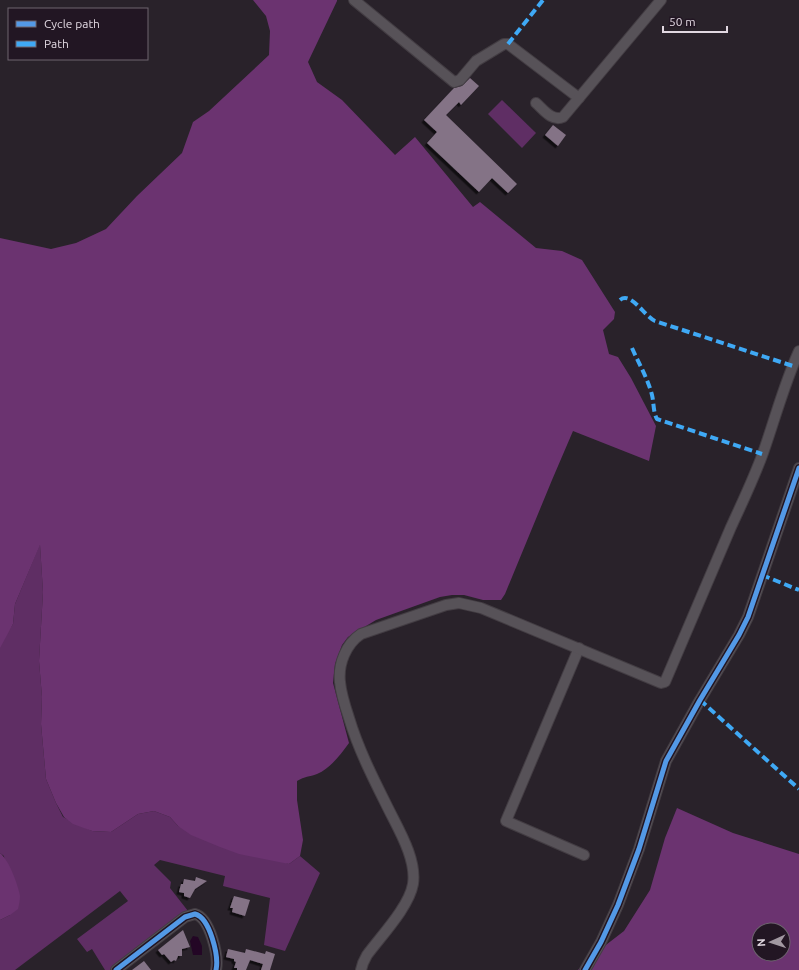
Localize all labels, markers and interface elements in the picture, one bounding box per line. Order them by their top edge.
legend [8,8,148,60]
scale bar [663,8,727,34]
text: 50 m [669,15,696,28]
text: Cycle path [44,17,100,30]
text: Path [44,37,69,50]
north arrow [751,922,791,962]
text: N [755,938,767,947]

